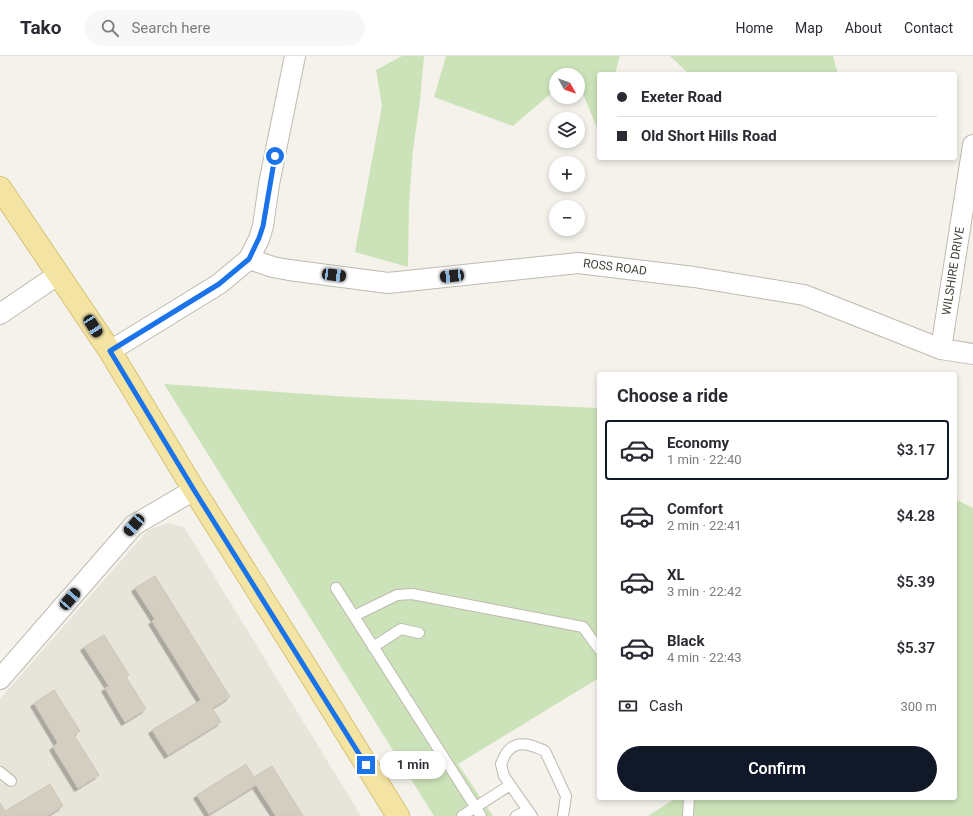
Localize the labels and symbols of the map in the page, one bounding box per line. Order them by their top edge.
north arrow [549,68,585,104]
route start [266,147,284,165]
street label: WILSHIRE DRIVE [939,226,967,316]
street label: ROSS ROAD [582,256,648,278]
car [321,268,347,282]
car [439,269,465,283]
car [81,313,105,339]
car [122,512,146,538]
car [58,586,82,612]
callout: 1 min [380,751,446,779]
route end [357,756,375,774]

